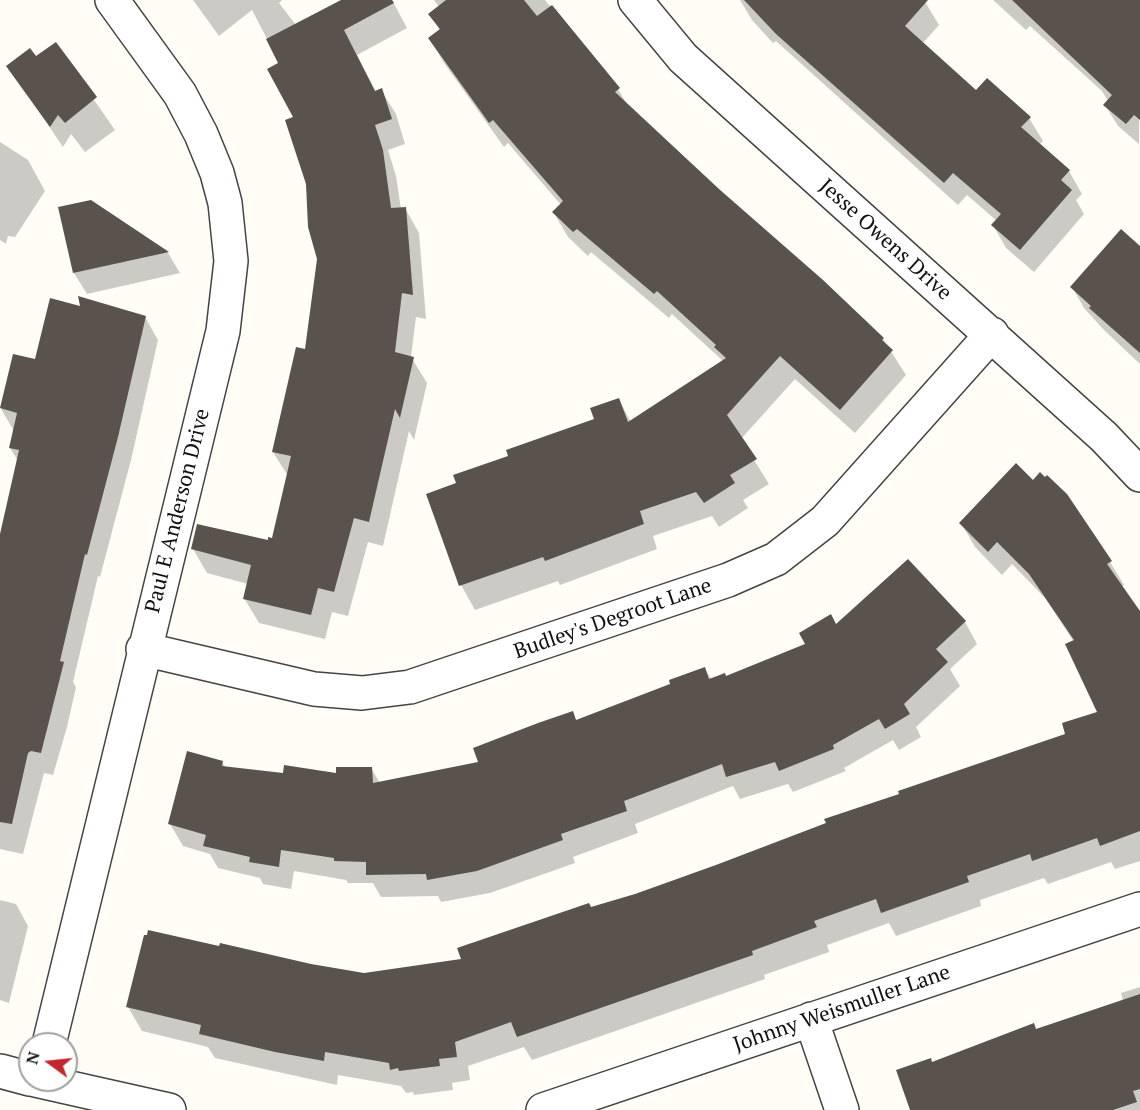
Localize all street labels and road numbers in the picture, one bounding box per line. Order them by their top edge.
street label: Jesse Owens Drive [814,174,956,306]
street label: Paul E Anderson Drive [140,406,216,616]
street label: Budley's Degroot Lane [511,573,715,665]
street label: Johnny Weismuller Lane [730,960,954,1058]

